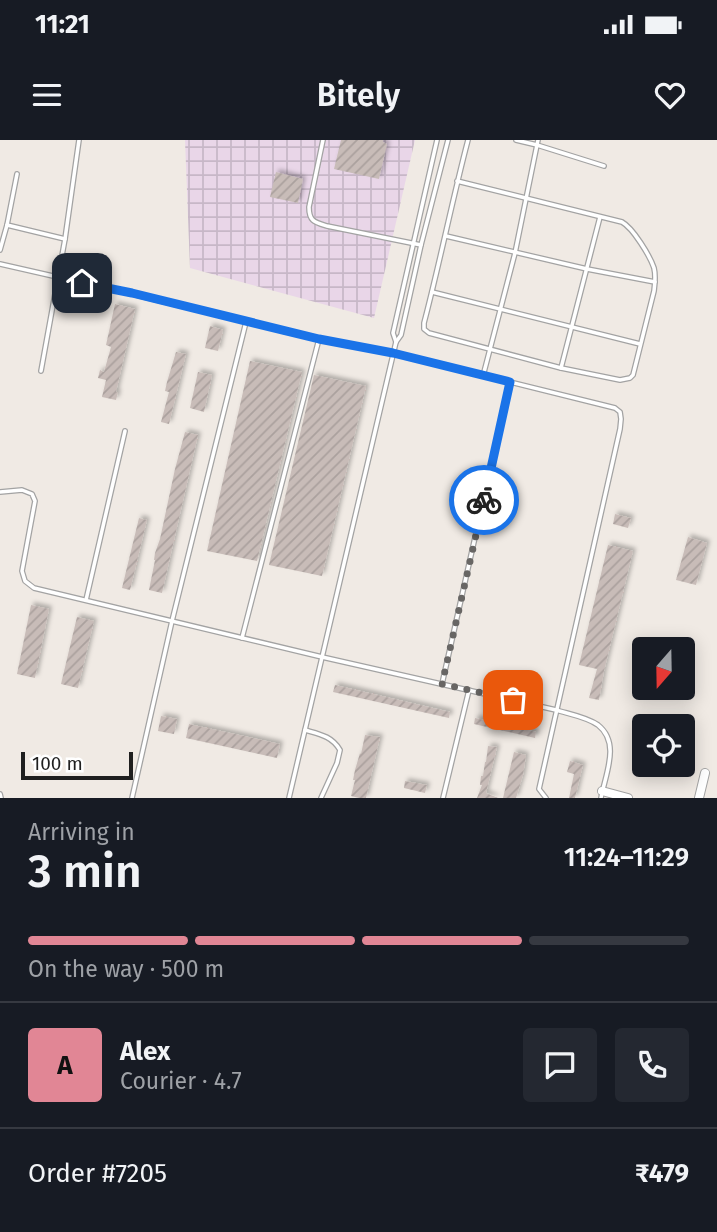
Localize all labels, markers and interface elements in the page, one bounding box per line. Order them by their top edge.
text: 11:21 [35,9,90,40]
icon: menu [28,76,66,114]
text: Bitely [317,76,400,114]
icon: heart [651,76,689,114]
pin [52,253,112,313]
icon: home [63,264,101,302]
courier [449,465,519,535]
icon: bike [465,481,503,519]
north arrow [632,637,695,700]
map controls [632,637,695,777]
pin [483,670,543,730]
icon: bag [494,681,532,719]
button: locate [632,714,695,777]
scale bar [21,749,133,781]
text: 100 m [32,752,83,775]
text: Arriving in [28,818,135,846]
text: 11:24–11:29 [564,842,689,873]
text: 3 min [28,844,142,899]
text: On the way · 500 m [28,955,224,983]
button: chat [523,1028,597,1102]
button: phone [615,1028,689,1102]
text: Alex [120,1036,170,1067]
text: A [57,1050,73,1081]
text: Courier · 4.7 [120,1067,242,1095]
text: Order #7205 [28,1158,167,1189]
text: ₹479 [635,1158,689,1189]

